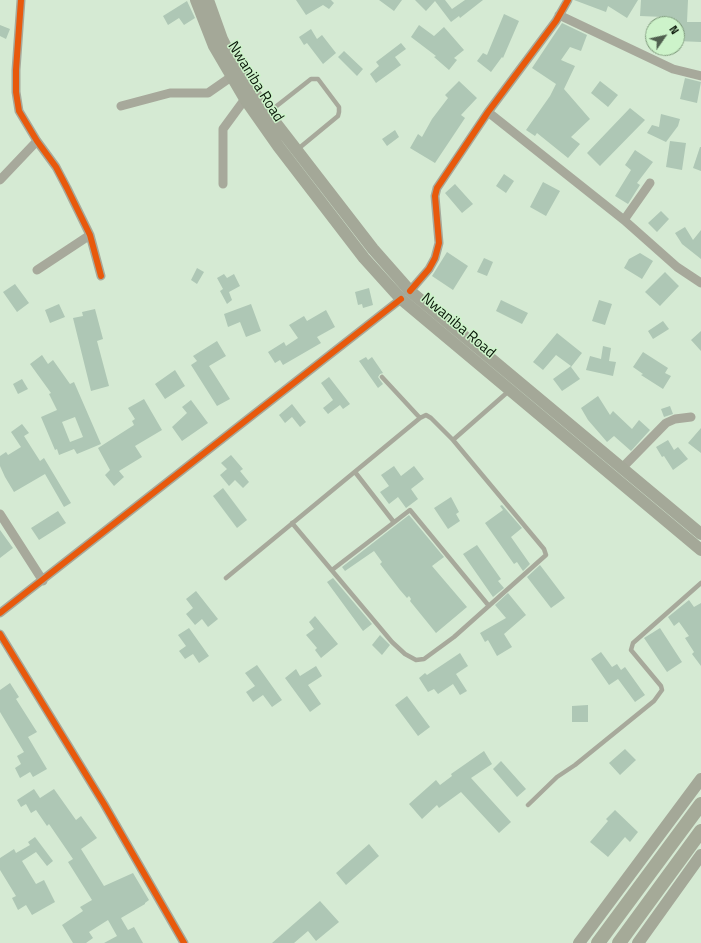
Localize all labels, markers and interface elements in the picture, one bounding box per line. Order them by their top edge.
north arrow [645,16,685,56]
text: N [665,22,683,37]
street label: Nwaniba Road [223,38,287,126]
street label: Nwaniba Road [417,290,499,362]

